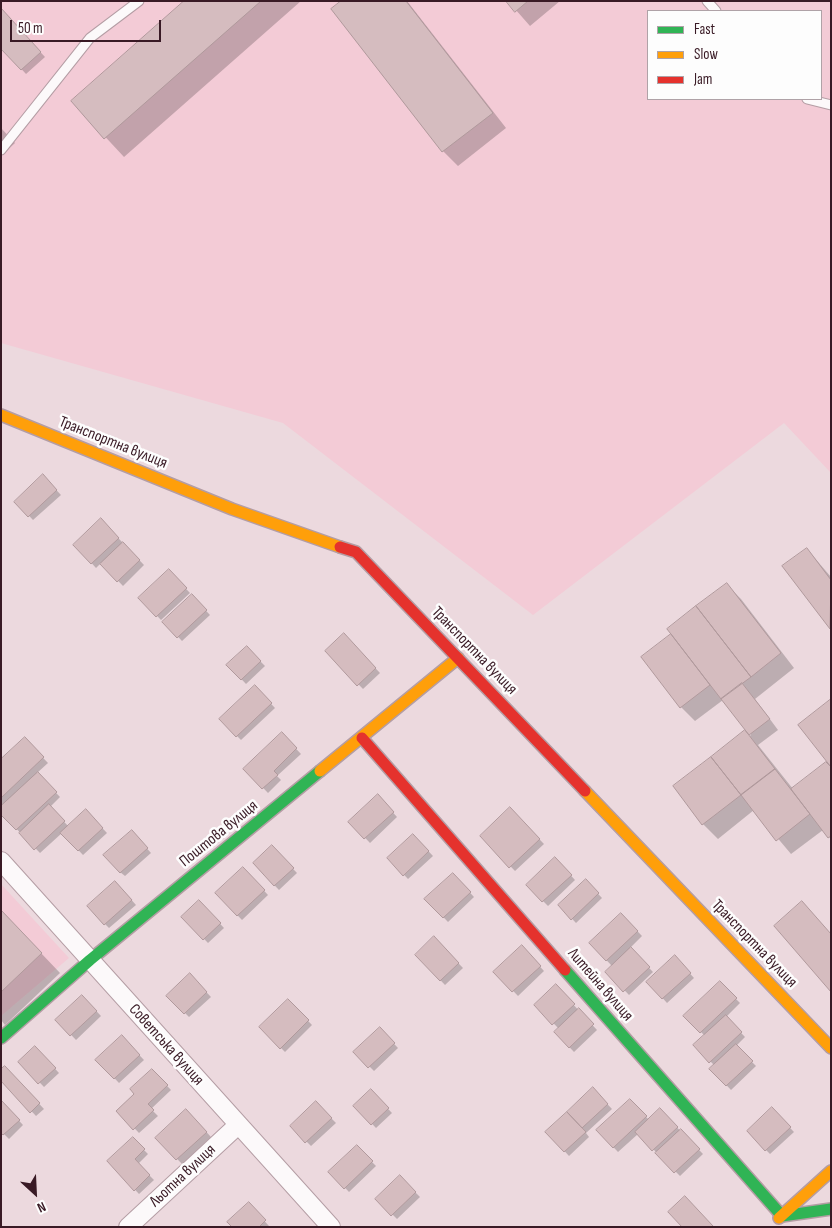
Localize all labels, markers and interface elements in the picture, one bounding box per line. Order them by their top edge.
scale bar [12,10,164,42]
legend [647,10,822,100]
text: 50 m [18,19,43,38]
text: Fast [694,20,715,39]
text: Slow [694,45,718,64]
text: Jam [694,70,712,89]
street label: Транспортна вулиця [56,413,170,473]
street label: Транспортна вулиця [427,603,521,699]
street label: Поштова вулиця [176,797,262,871]
street label: Транспортна вулиця [707,896,801,992]
street label: Литейна вулиця [563,945,637,1025]
street label: Советська вулиця [124,1000,208,1090]
street label: Льотна вулиця [146,1141,220,1211]
north arrow [10,1168,60,1218]
text: N [35,1198,49,1216]

